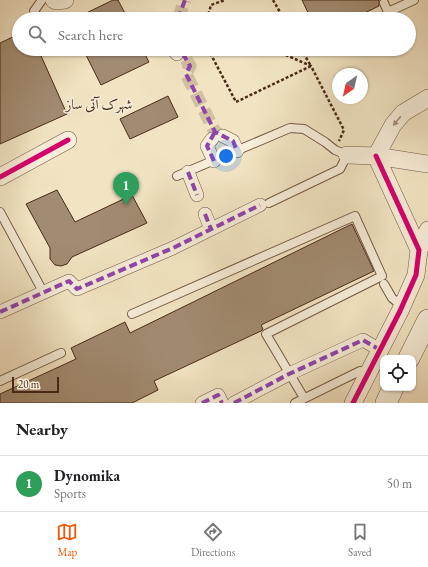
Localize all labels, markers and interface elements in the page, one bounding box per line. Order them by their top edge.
search box [12,12,416,56]
icon: search [26,23,48,45]
text: Search here [58,25,123,44]
north arrow [332,68,368,104]
district label: شهرک آتی ساز [64,95,132,114]
one-way arrow [393,115,401,126]
your location [216,146,236,166]
pin: 1 [113,172,139,205]
map controls [380,355,416,391]
button: locate [380,355,416,391]
scale bar [12,375,59,394]
text: 20 m [18,377,39,391]
text: Nearby [16,418,68,440]
text: Dynomika [54,466,120,485]
text: 1 [26,475,32,492]
text: 50 m [387,475,412,492]
text: Sports [54,485,86,502]
tab: Map [56,521,78,559]
tab: Directions [191,521,235,559]
tab: Saved [348,521,372,559]

